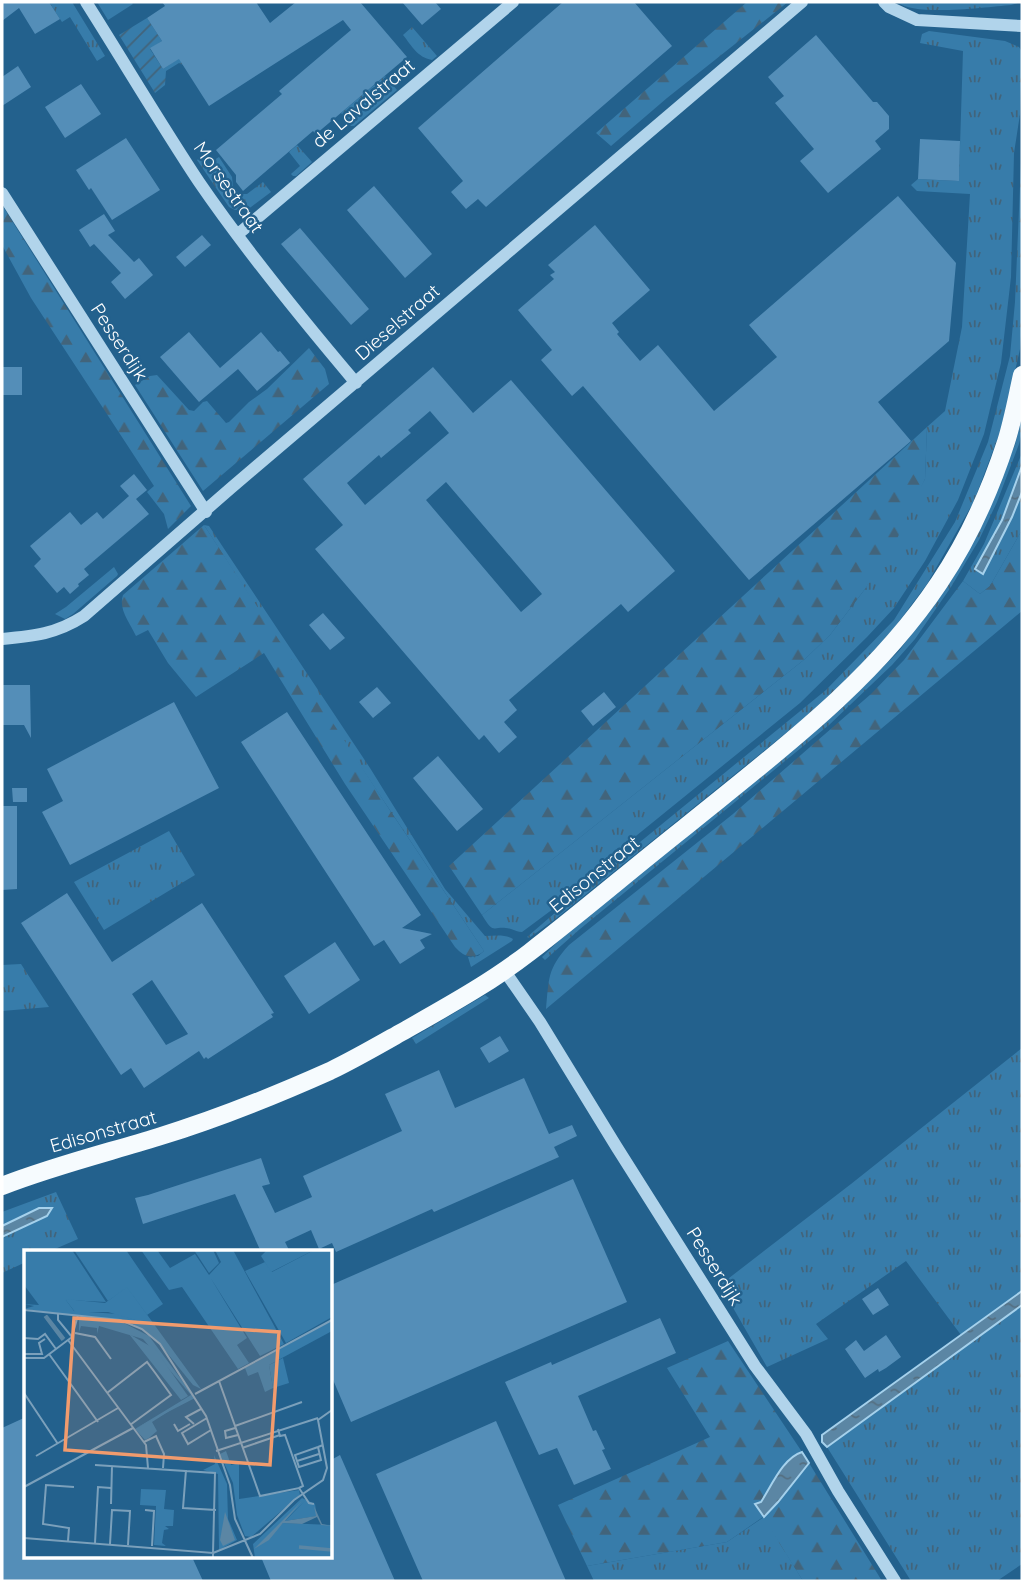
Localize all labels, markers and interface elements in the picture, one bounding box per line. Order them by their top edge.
street label: de Lavalstraat [307,53,419,153]
street label: Morsestraat [189,137,269,237]
street label: Dieselstraat [350,279,444,365]
street label: Pesserdijk [86,298,154,386]
street label: Edisonstraat [544,830,644,918]
street label: Edisonstraat [47,1104,159,1158]
street label: Pesserdijk [681,1222,749,1310]
inset map [24,1250,332,1558]

